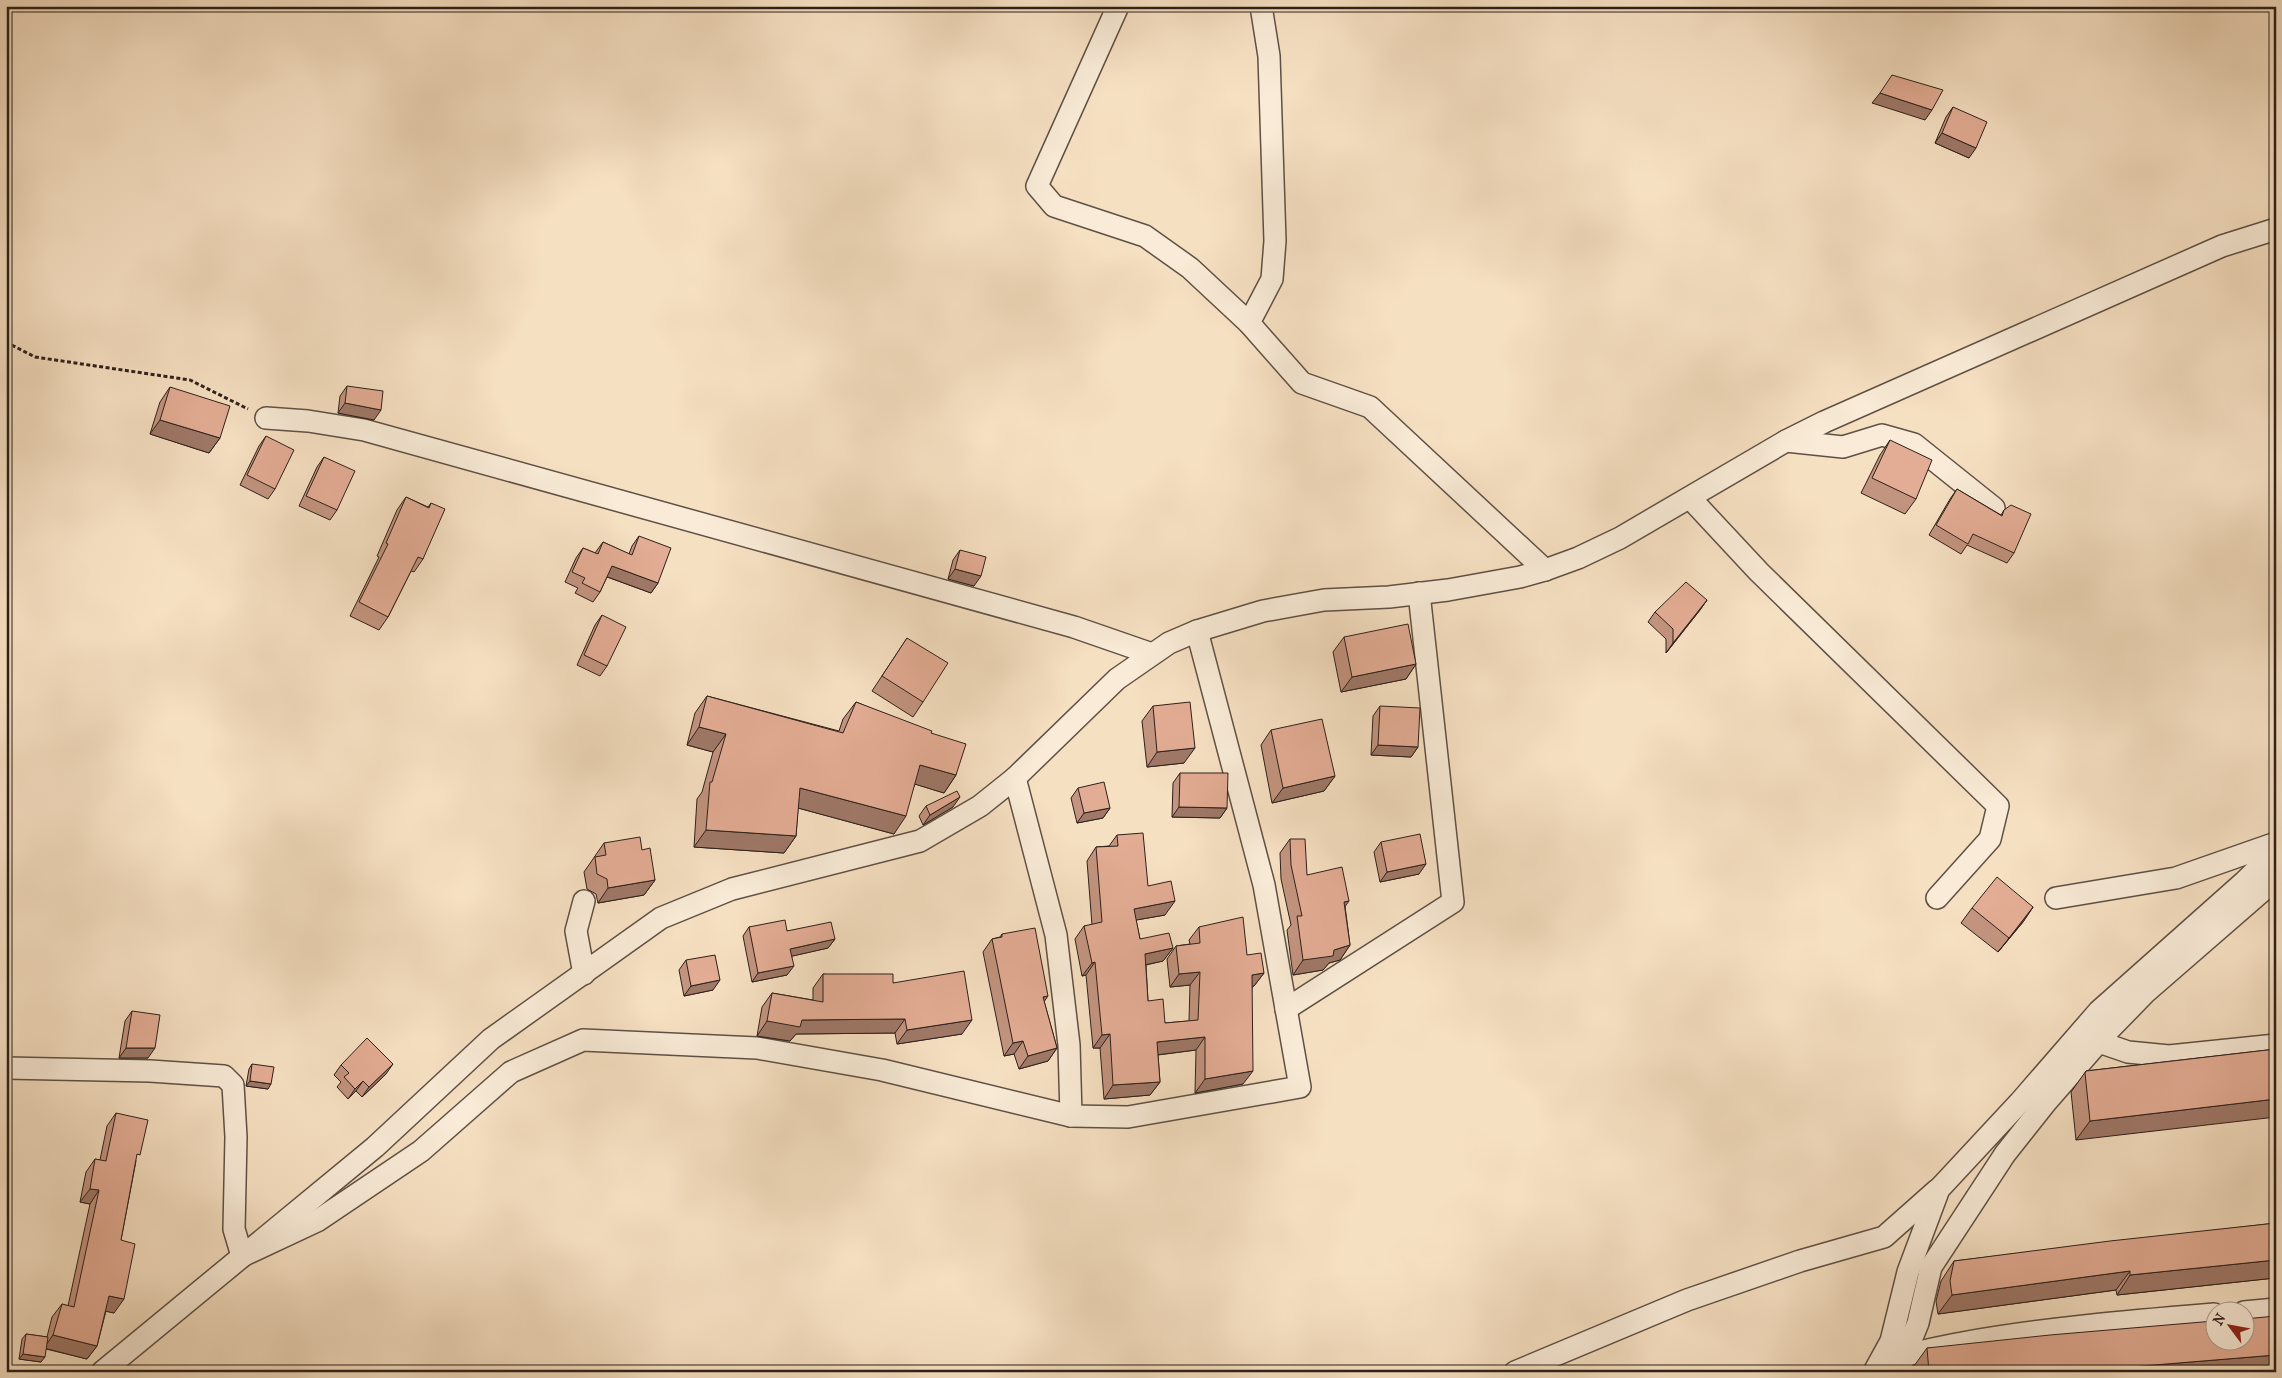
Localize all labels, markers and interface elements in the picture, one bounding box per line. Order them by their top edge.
north arrow [2204,1300,2254,1350]
text: N [2209,1310,2230,1328]

